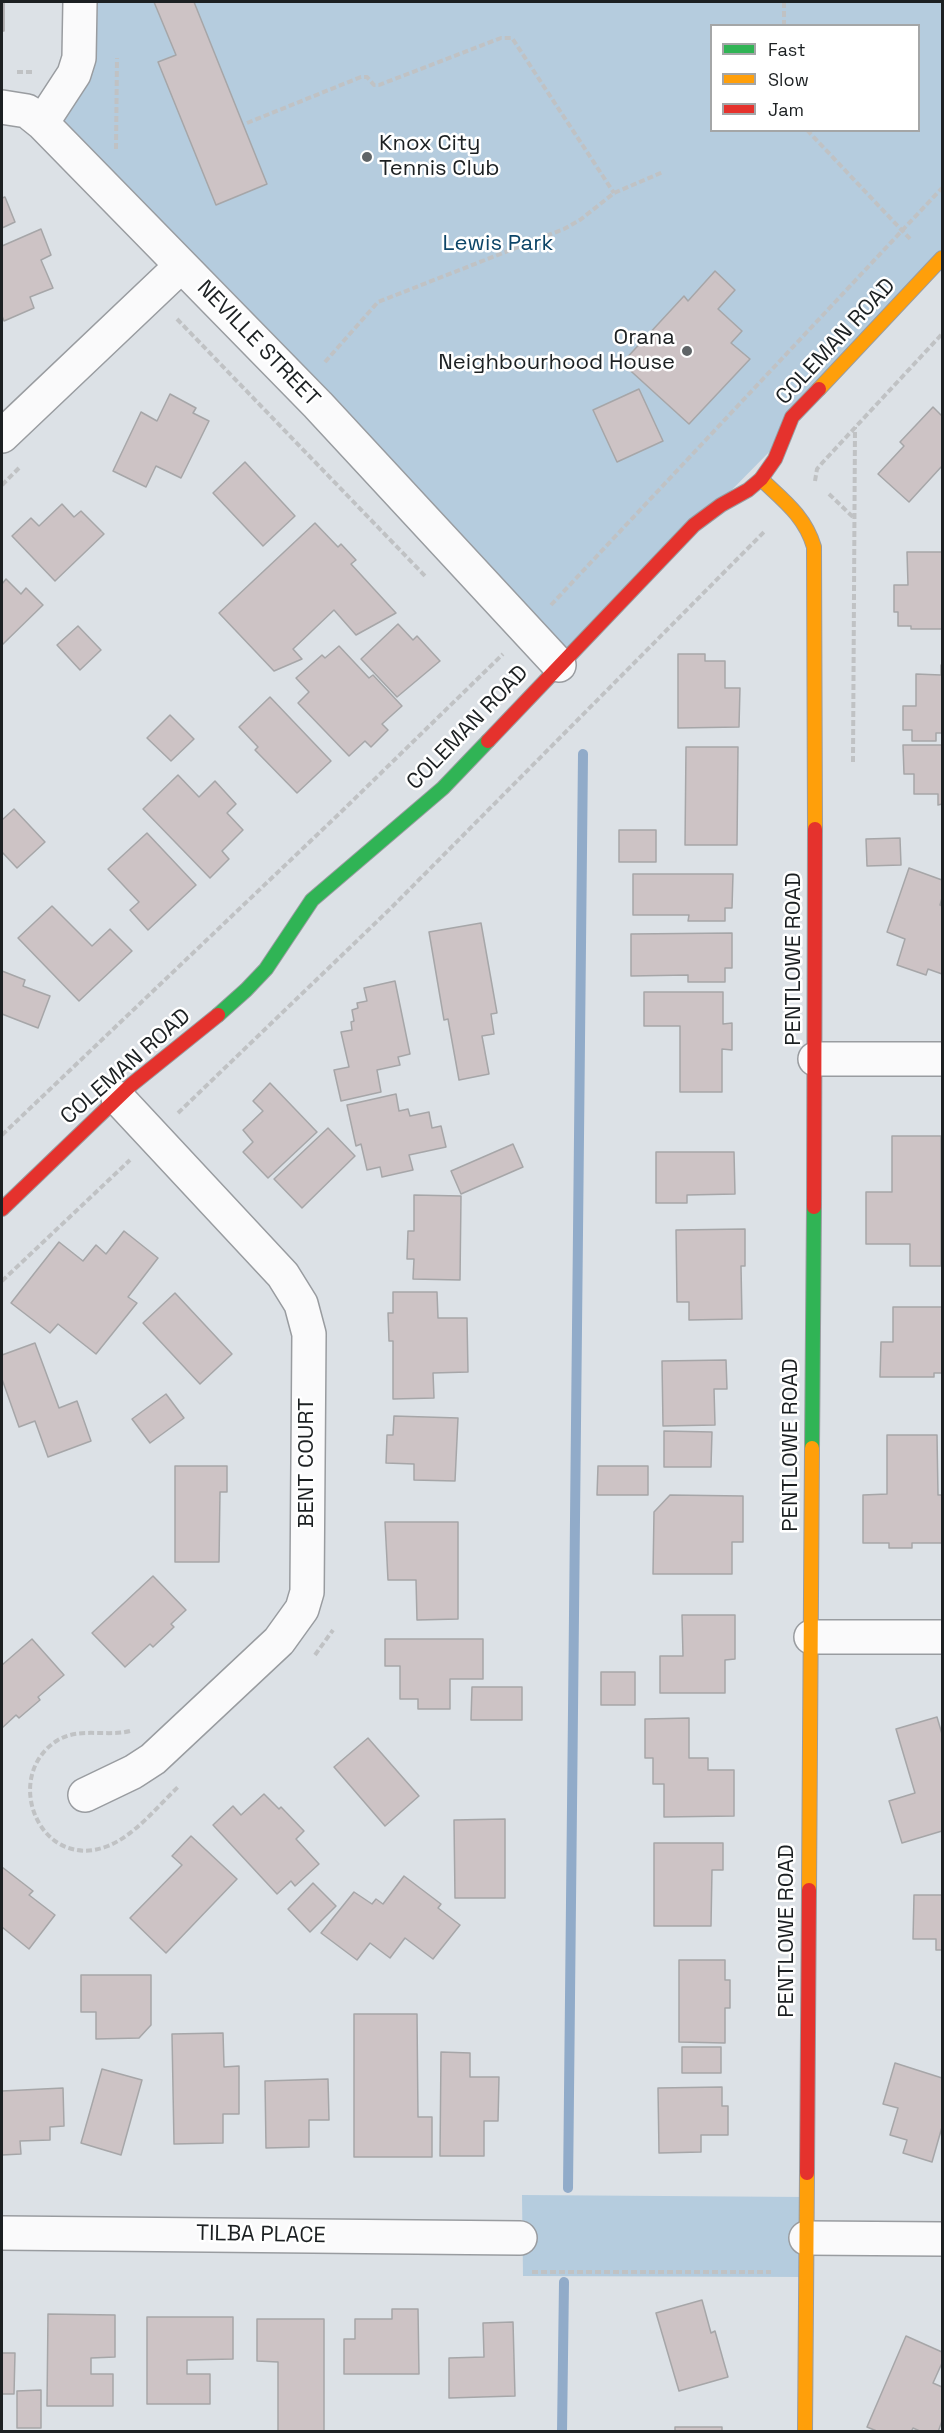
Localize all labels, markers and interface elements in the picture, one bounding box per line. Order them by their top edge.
legend [710,24,920,132]
text: Fast [768,38,805,61]
text: Slow [768,68,809,91]
text: Jam [768,98,804,121]
place label: Knox City Tennis Club [379,131,500,182]
marker: Knox City Tennis Club [360,150,374,164]
park label: Lewis Park [443,231,553,257]
street label: COLEMAN ROAD [771,273,901,411]
street label: NEVILLE STREET [191,275,325,413]
place label: Orana Neighbourhood House [438,325,675,376]
marker: Orana Neighbourhood House [680,344,694,358]
street label: COLEMAN ROAD [402,660,534,796]
street label: PENTLOWE ROAD [781,872,807,1046]
street label: COLEMAN ROAD [56,1003,196,1131]
street label: PENTLOWE ROAD [778,1358,804,1532]
street label: BENT COURT [294,1398,320,1528]
street label: PENTLOWE ROAD [774,1844,800,2018]
street label: TILBA PLACE [196,2221,326,2249]

